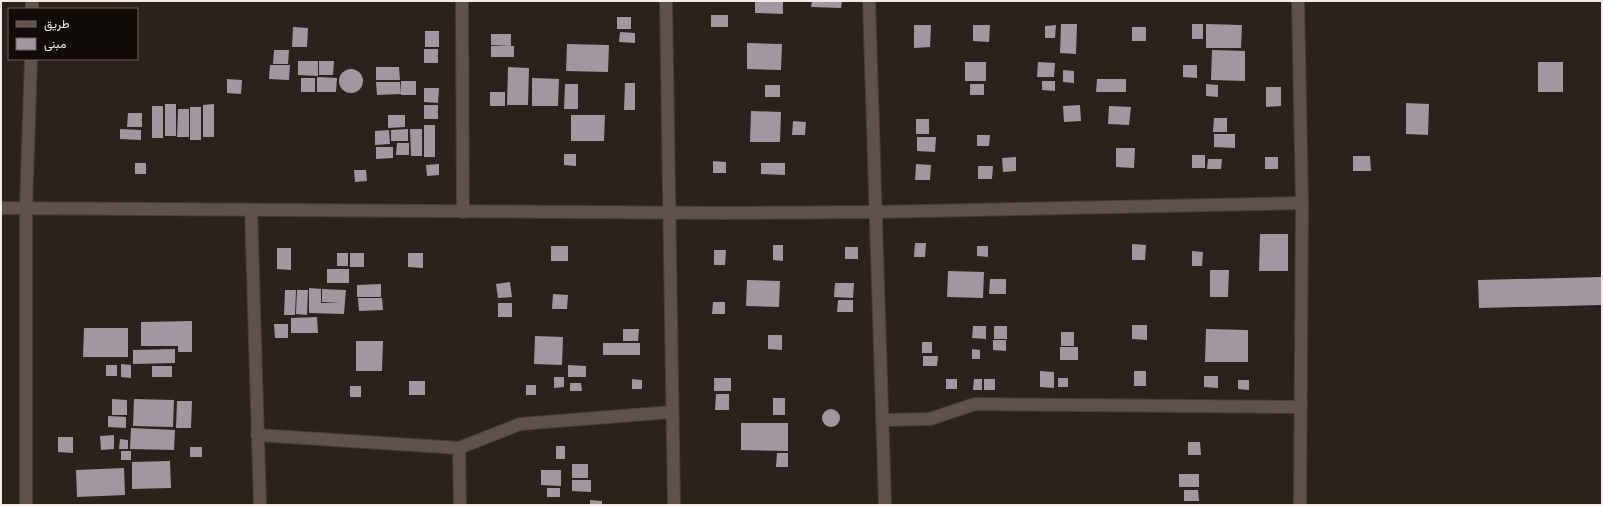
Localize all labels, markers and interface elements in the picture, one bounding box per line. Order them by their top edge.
legend [8,8,138,60]
text: طريق [44,16,70,32]
text: مبنى [44,36,66,52]

